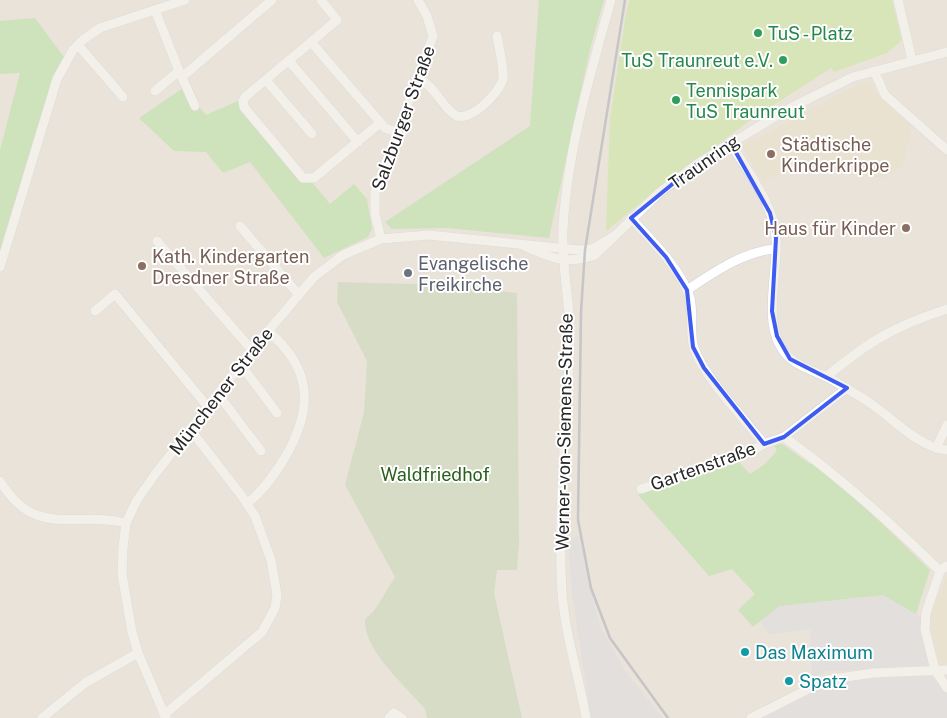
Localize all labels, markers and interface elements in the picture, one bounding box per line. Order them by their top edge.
place label: TuS - Platz [768,23,853,44]
marker: TuS - Platz [752,27,764,39]
street label: Salzburger Straße [367,43,439,193]
place label: TuS Traunreut e.V. [621,50,773,71]
marker: TuS Traunreut e.V. [777,54,789,66]
place label: Tennispark TuS Traunreut [686,80,805,122]
marker: Tennispark TuS Traunreut [670,94,682,106]
street label: Traunring [665,130,743,194]
place label: Städtische Kinderkrippe [781,134,890,176]
marker: Städtische Kinderkrippe [765,148,777,160]
place label: Haus für Kinder [764,218,896,239]
marker: Haus für Kinder [900,222,912,234]
place label: Kath. Kindergarten Dresdner Straße [152,246,309,288]
place label: Evangelische Freikirche [418,253,528,295]
marker: Kath. Kindergarten Dresdner Straße [136,260,148,272]
marker: Evangelische Freikirche [402,267,414,279]
street label: Werner-von-Siemens-Straße [551,313,577,551]
street label: Münchener Straße [165,323,277,459]
street label: Gartenstraße [647,437,759,495]
park label: Waldfriedhof [380,464,490,485]
place label: Das Maximum [755,642,873,663]
marker: Das Maximum [739,646,751,658]
place label: Spatz [799,671,847,692]
marker: Spatz [783,675,795,687]

